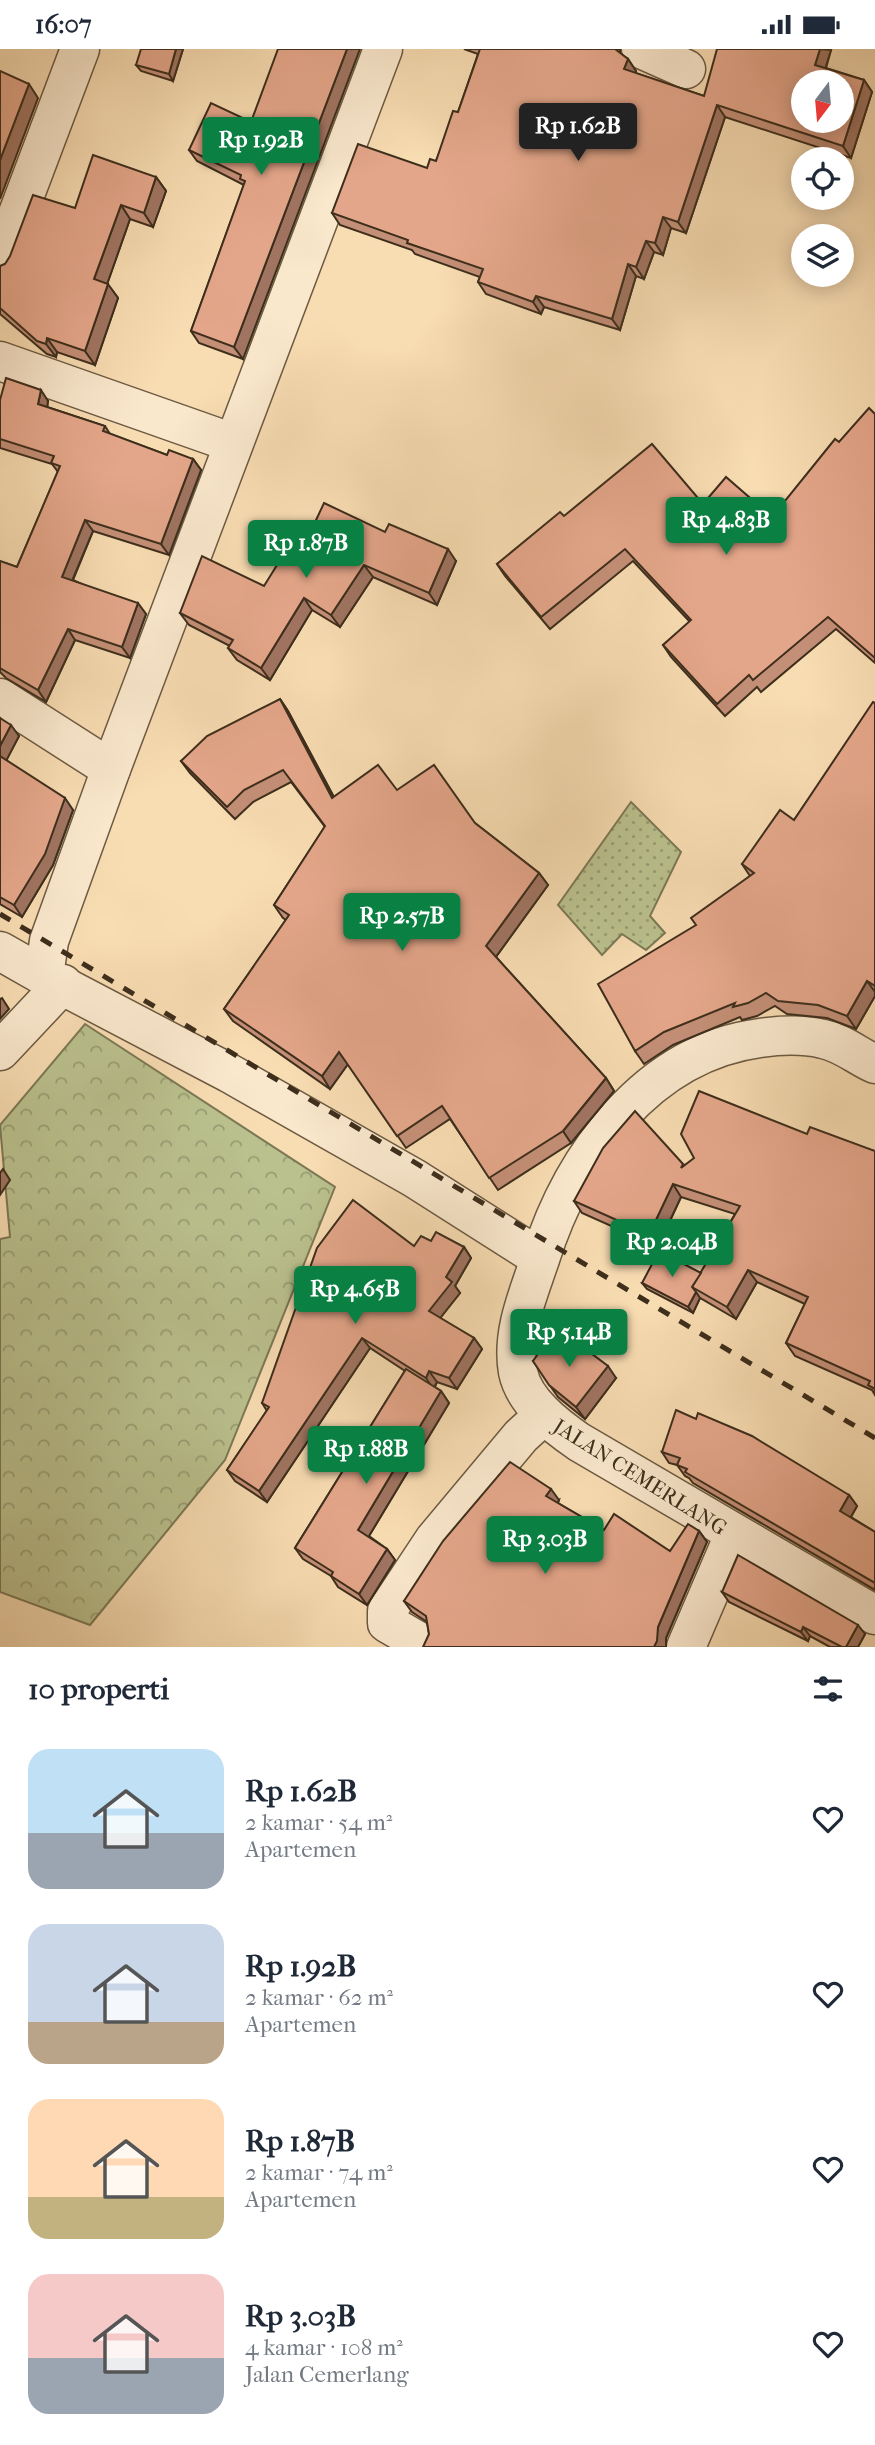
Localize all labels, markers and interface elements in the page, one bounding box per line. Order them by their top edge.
text: 16:07 [35,9,91,40]
north arrow [791,70,854,133]
map controls [791,70,854,287]
pin: Rp 1.62B [506,103,650,163]
text: Rp 1.62B [535,112,621,139]
pin: Rp 1.92B [189,117,333,177]
text: Rp 1.92B [218,126,304,153]
button: locate [791,147,854,210]
button: layers [791,224,854,287]
pin: Rp 4.83B [654,497,798,557]
text: Rp 4.83B [682,506,770,533]
pin: Rp 1.87B [234,521,378,580]
text: Rp 1.87B [264,529,348,556]
pin: Rp 2.57B [330,893,474,953]
text: Rp 2.57B [359,902,445,929]
pin: Rp 2.04B [600,1219,744,1279]
text: Rp 2.04B [626,1228,718,1255]
pin: Rp 4.65B [283,1267,427,1326]
text: Rp 4.65B [310,1275,400,1302]
pin: Rp 5.14B [497,1309,641,1369]
text: Rp 5.14B [526,1318,612,1345]
street label: JALAN CEMERLANG [547,1413,731,1540]
pin: Rp 1.88B [294,1427,438,1486]
text: Rp 1.88B [324,1435,408,1462]
pin: Rp 3.03B [473,1517,617,1576]
text: Rp 3.03B [502,1525,588,1552]
icon: filters [809,1670,847,1708]
text: 10 properti [28,1672,169,1707]
text: Rp 1.62B [245,1774,357,1809]
icon: home [84,1777,168,1861]
icon: heart [809,1800,847,1838]
text: 2 kamar · 54 m² [245,1809,392,1836]
text: Apartemen [245,1836,356,1863]
text: Rp 1.92B [245,1949,356,1984]
icon: home [84,1952,168,2036]
icon: heart [809,1975,847,2013]
text: 2 kamar · 62 m² [245,1984,393,2011]
text: Apartemen [245,2011,356,2038]
text: Rp 1.87B [245,2124,355,2159]
icon: home [84,2127,168,2211]
icon: heart [809,2150,847,2188]
text: 2 kamar · 74 m² [245,2159,393,2186]
text: Apartemen [245,2186,356,2213]
text: Rp 3.03B [245,2299,356,2334]
icon: home [84,2302,168,2386]
icon: heart [809,2325,847,2363]
text: 4 kamar · 108 m² [245,2334,403,2361]
text: Jalan Cemerlang [245,2361,409,2388]

